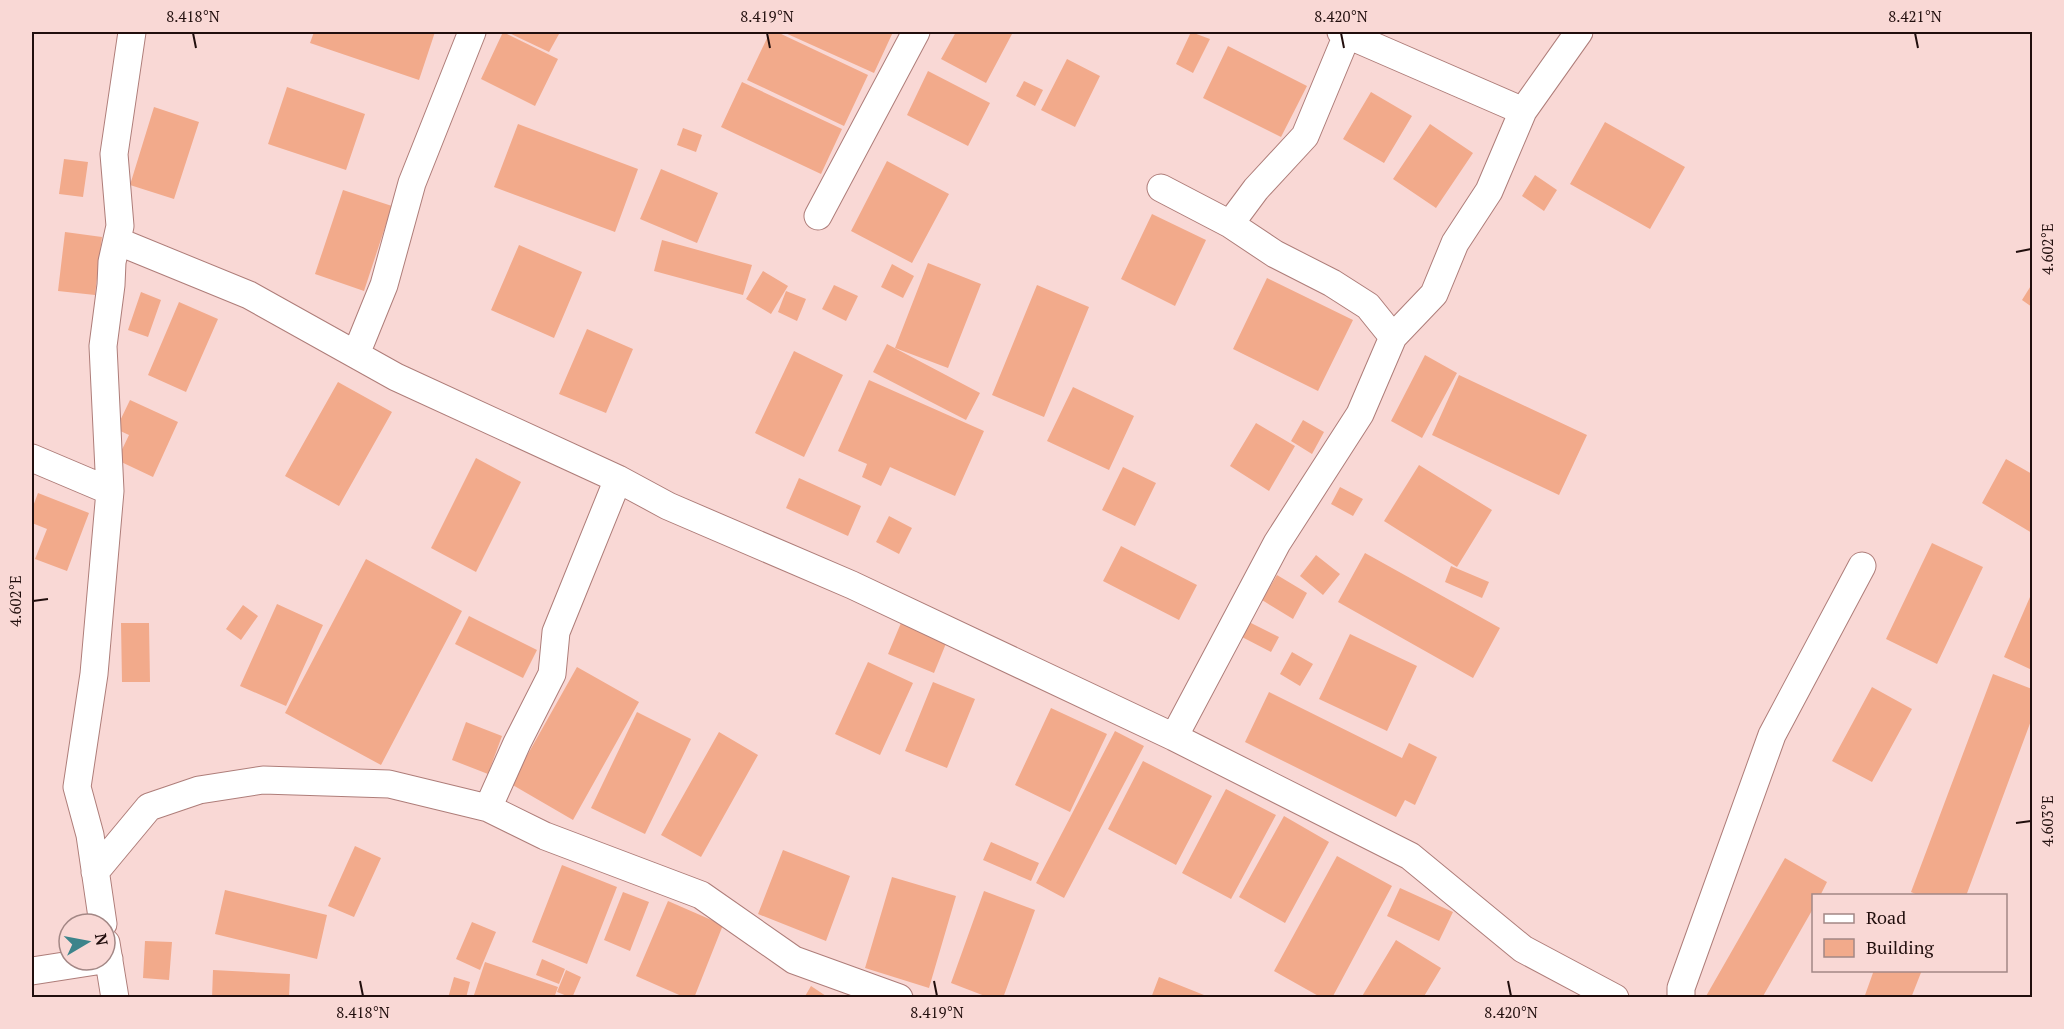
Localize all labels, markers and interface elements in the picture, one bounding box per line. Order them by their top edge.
text: 8.418°N [166,6,220,26]
text: 8.419°N [740,6,794,26]
text: 8.420°N [1314,6,1368,26]
text: 8.421°N [1888,6,1942,26]
text: 4.602°E [2037,223,2057,275]
text: 4.602°E [5,575,25,627]
text: 4.603°E [2037,795,2057,847]
legend [1812,894,2007,972]
text: Road [1866,905,1906,929]
north arrow [57,912,117,972]
text: N [90,932,114,947]
text: Building [1866,935,1934,959]
text: 8.418°N [336,1002,390,1022]
text: 8.419°N [910,1002,964,1022]
text: 8.420°N [1484,1002,1538,1022]

